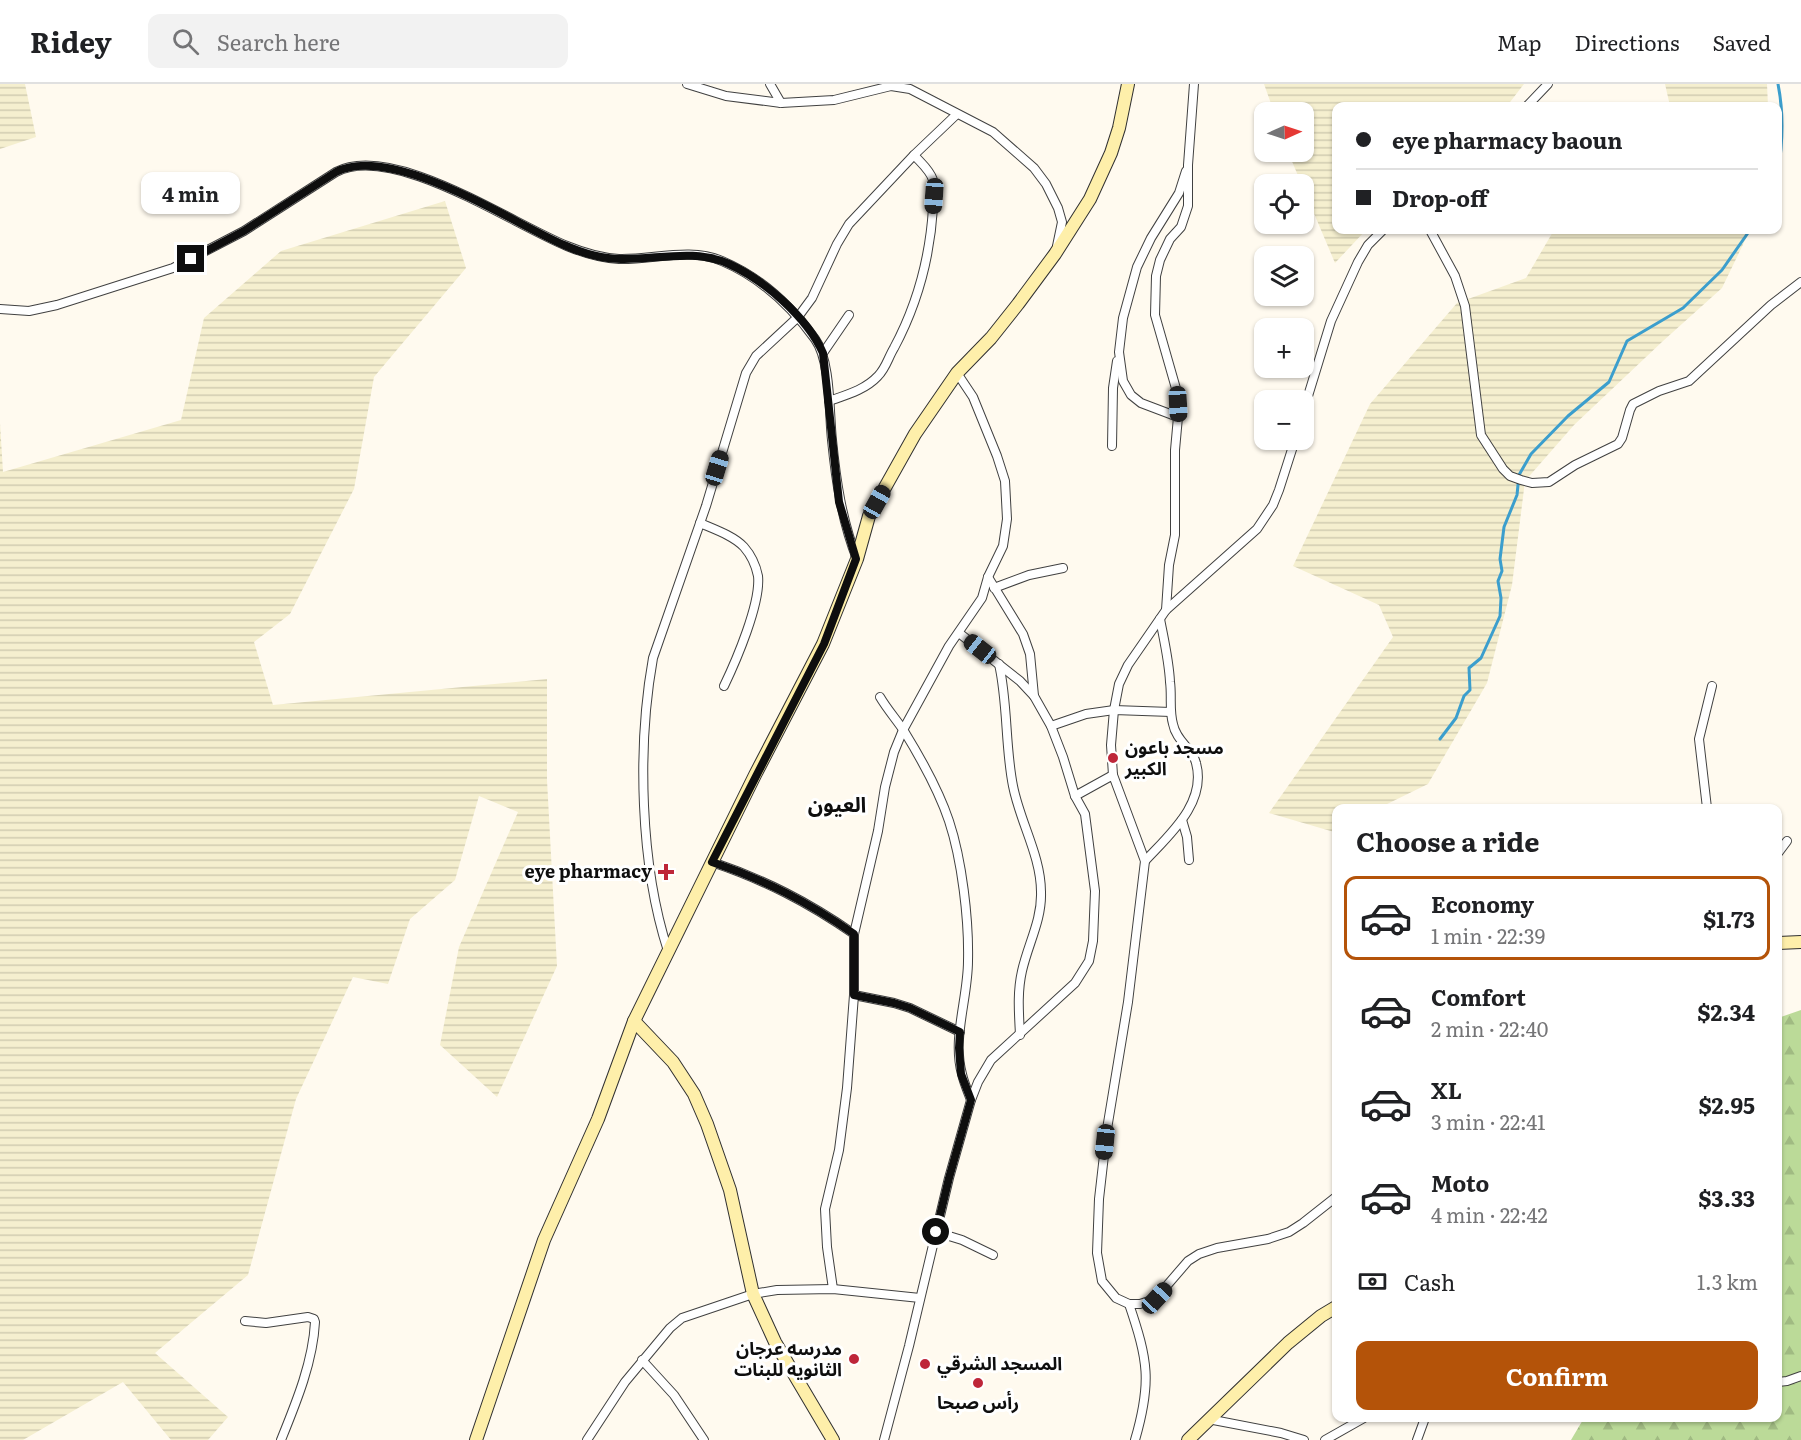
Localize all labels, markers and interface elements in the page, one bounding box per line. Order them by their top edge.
search box [148,14,568,68]
text: Ridey [30,20,112,62]
icon: search [169,25,202,58]
text: Search here [217,25,340,58]
text: Map [1497,26,1542,57]
text: Directions [1575,26,1680,57]
text: Saved [1713,26,1771,57]
north arrow [1254,102,1314,162]
map controls [1254,102,1314,450]
text: eye pharmacy baoun [1392,123,1623,156]
callout: 4 min [142,172,240,214]
button: locate [1254,174,1314,234]
car [924,177,944,215]
text: 4 min [162,178,219,208]
text: Drop-off [1392,181,1488,214]
route end [177,245,204,272]
button: layers [1254,246,1314,306]
button: + [1254,318,1314,378]
car [1168,386,1188,422]
button: − [1254,390,1314,450]
car [703,448,731,488]
car [860,482,894,522]
car [960,631,1000,667]
place label: مسجد باعون الكبير [1124,733,1224,781]
marker: مسجد باعون الكبير [1106,751,1120,765]
district label: العيون [808,787,866,818]
text: Choose a ride [1356,820,1539,860]
place label: eye pharmacy [525,857,652,884]
marker: eye pharmacy [657,863,675,881]
text: Economy [1431,887,1534,920]
icon: car [1359,891,1413,945]
text: $1.73 [1703,902,1755,935]
text: 1 min · 22:39 [1431,920,1545,950]
text: Comfort [1431,980,1526,1013]
icon: car [1359,984,1413,1038]
text: $2.34 [1697,995,1755,1028]
text: 2 min · 22:40 [1431,1013,1548,1043]
text: XL [1431,1073,1462,1106]
icon: car [1359,1077,1413,1131]
text: $2.95 [1698,1088,1755,1121]
text: 3 min · 22:41 [1431,1106,1546,1136]
car [1094,1123,1116,1161]
text: Moto [1431,1166,1489,1199]
icon: car [1359,1170,1413,1224]
text: $3.33 [1698,1181,1755,1214]
text: 4 min · 22:42 [1431,1199,1548,1229]
route start [922,1218,949,1245]
icon: cash [1356,1265,1389,1298]
text: Cash [1404,1265,1455,1298]
text: 1.3 km [1697,1266,1758,1296]
car [1138,1279,1176,1317]
place label: مدرسه عرجان الثانويه للبنات [734,1334,842,1382]
button: Confirm [1356,1341,1758,1410]
place label: المسجد الشرقي [937,1349,1062,1378]
marker: مدرسه عرجان الثانويه للبنات [847,1352,861,1366]
marker: المسجد الشرقي [918,1357,932,1371]
marker: رأس صبحا [971,1376,985,1390]
place label: رأس صبحا [937,1388,1019,1415]

